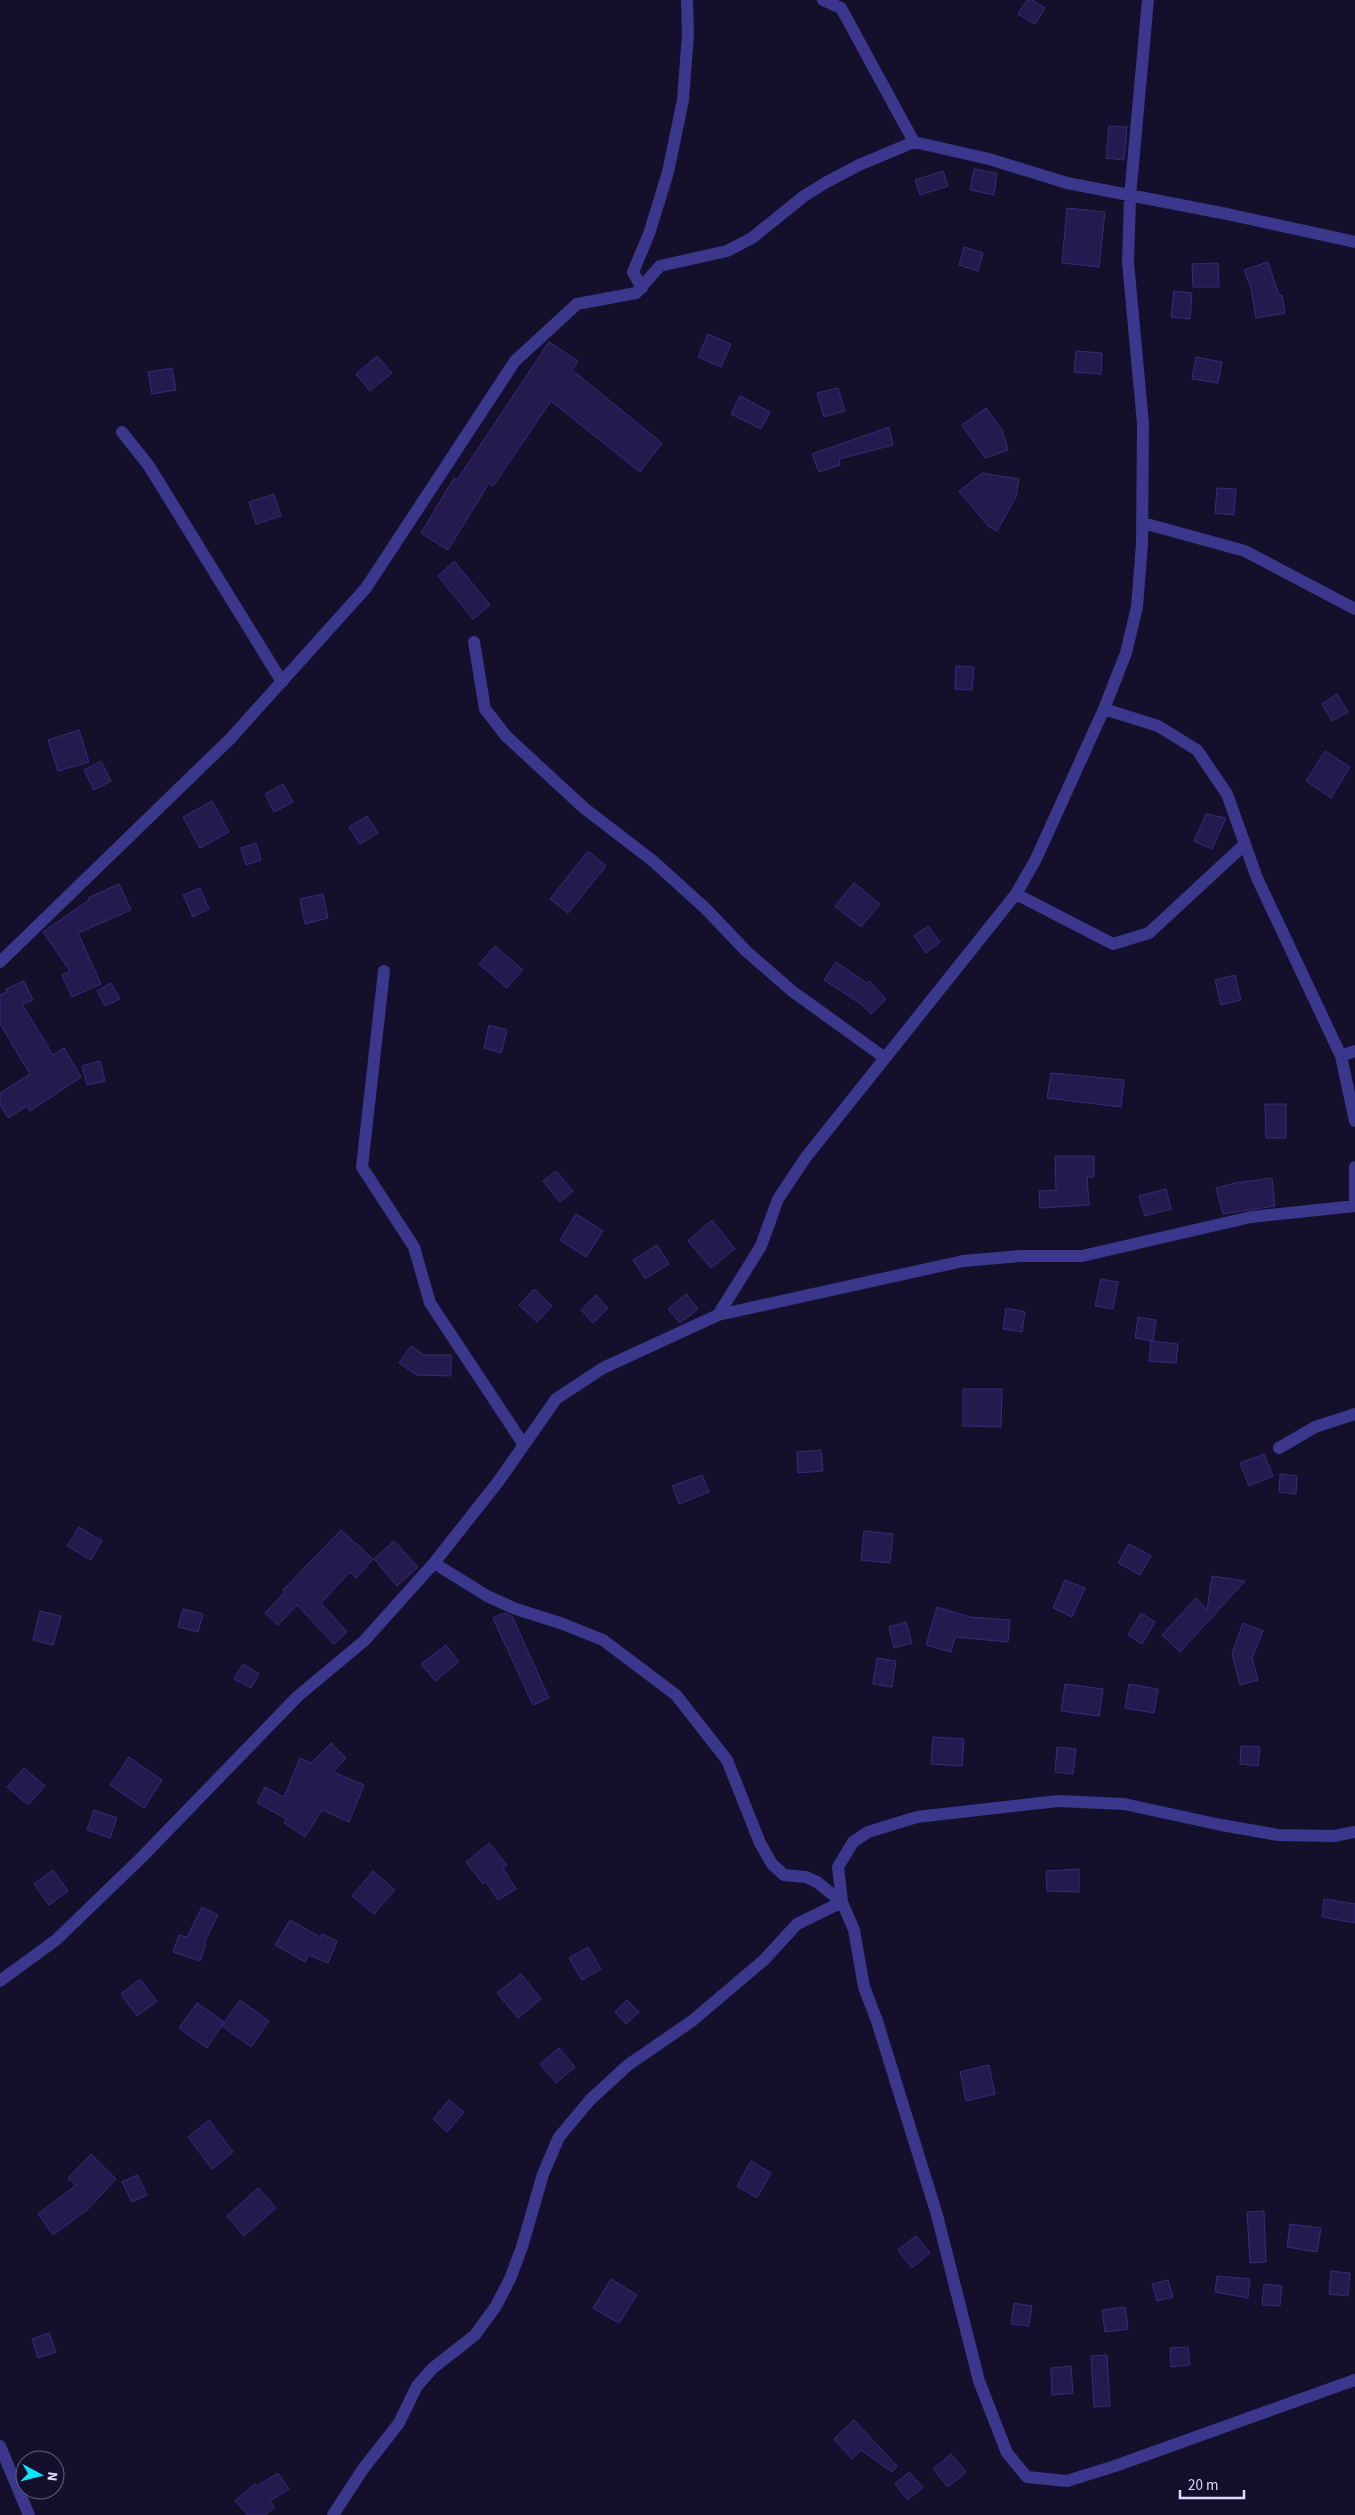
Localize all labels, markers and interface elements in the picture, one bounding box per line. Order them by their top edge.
north arrow [15,2450,65,2500]
scale bar [1180,2468,1244,2500]
text: N [41,2471,62,2482]
text: 20 m [1188,2475,1218,2496]

